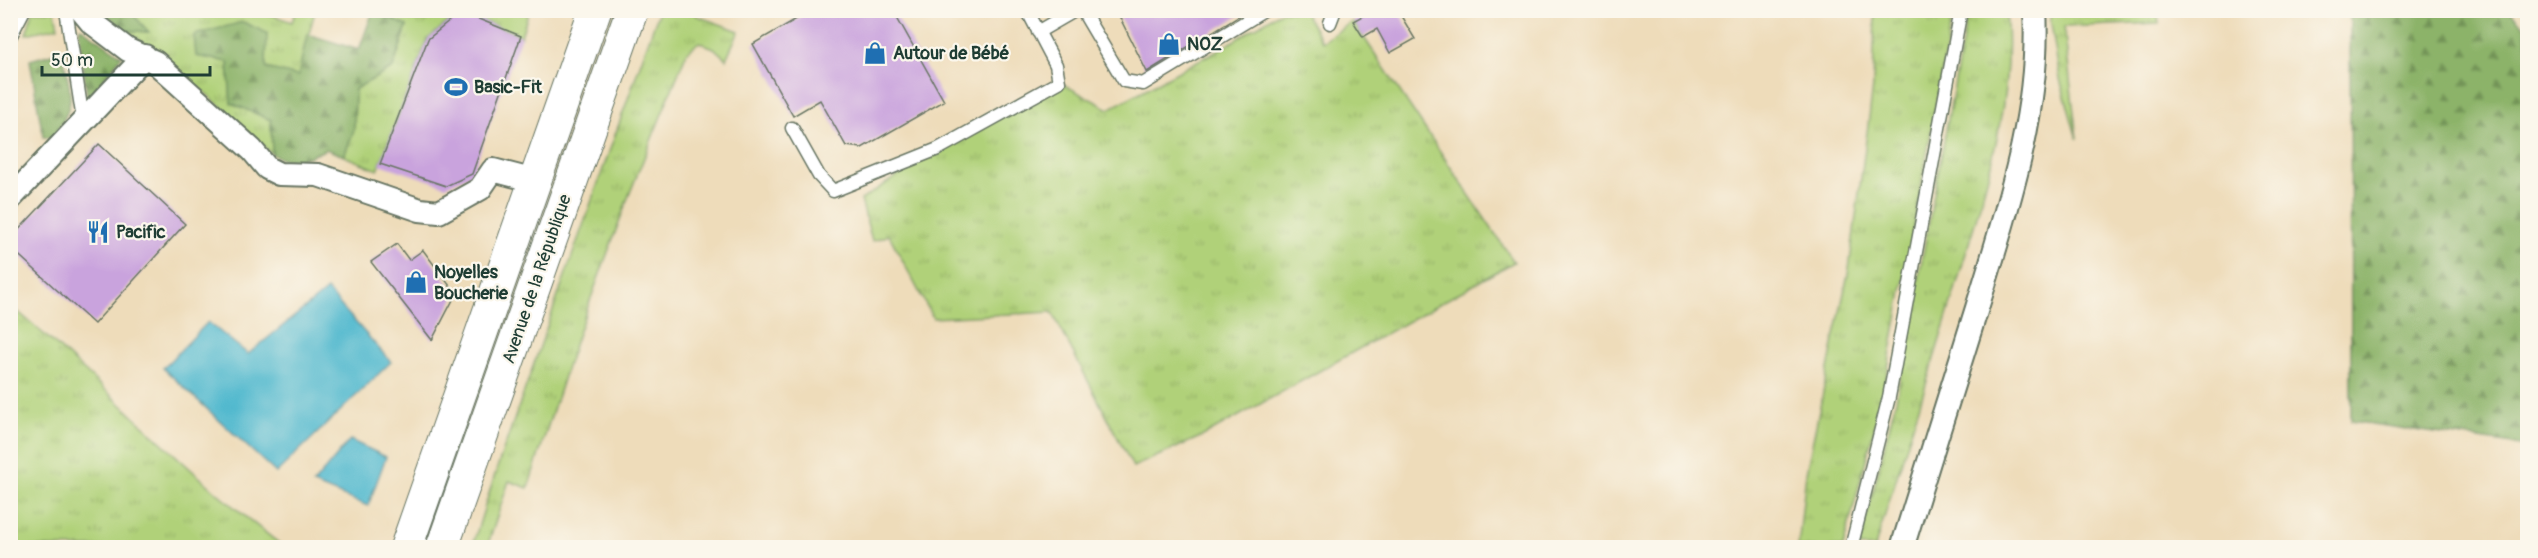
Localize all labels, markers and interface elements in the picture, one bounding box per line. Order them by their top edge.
shop icon: NOZ [1156,31,1182,57]
place label: NOZ [1187,33,1224,56]
scale bar [42,39,210,77]
shop icon: Autour de Bébé [862,40,888,66]
place label: Autour de Bébé [893,42,1010,65]
text: 50 m [51,49,93,72]
sports icon: Basic-Fit [443,74,469,100]
place label: Basic-Fit [474,76,543,99]
street label: Avenue de la République [497,191,577,367]
restaurant icon: Pacific [85,219,111,245]
place label: Pacific [116,221,166,244]
place label: Noyelles Boucherie [434,261,509,305]
shop icon: Noyelles Boucherie [403,269,429,295]

